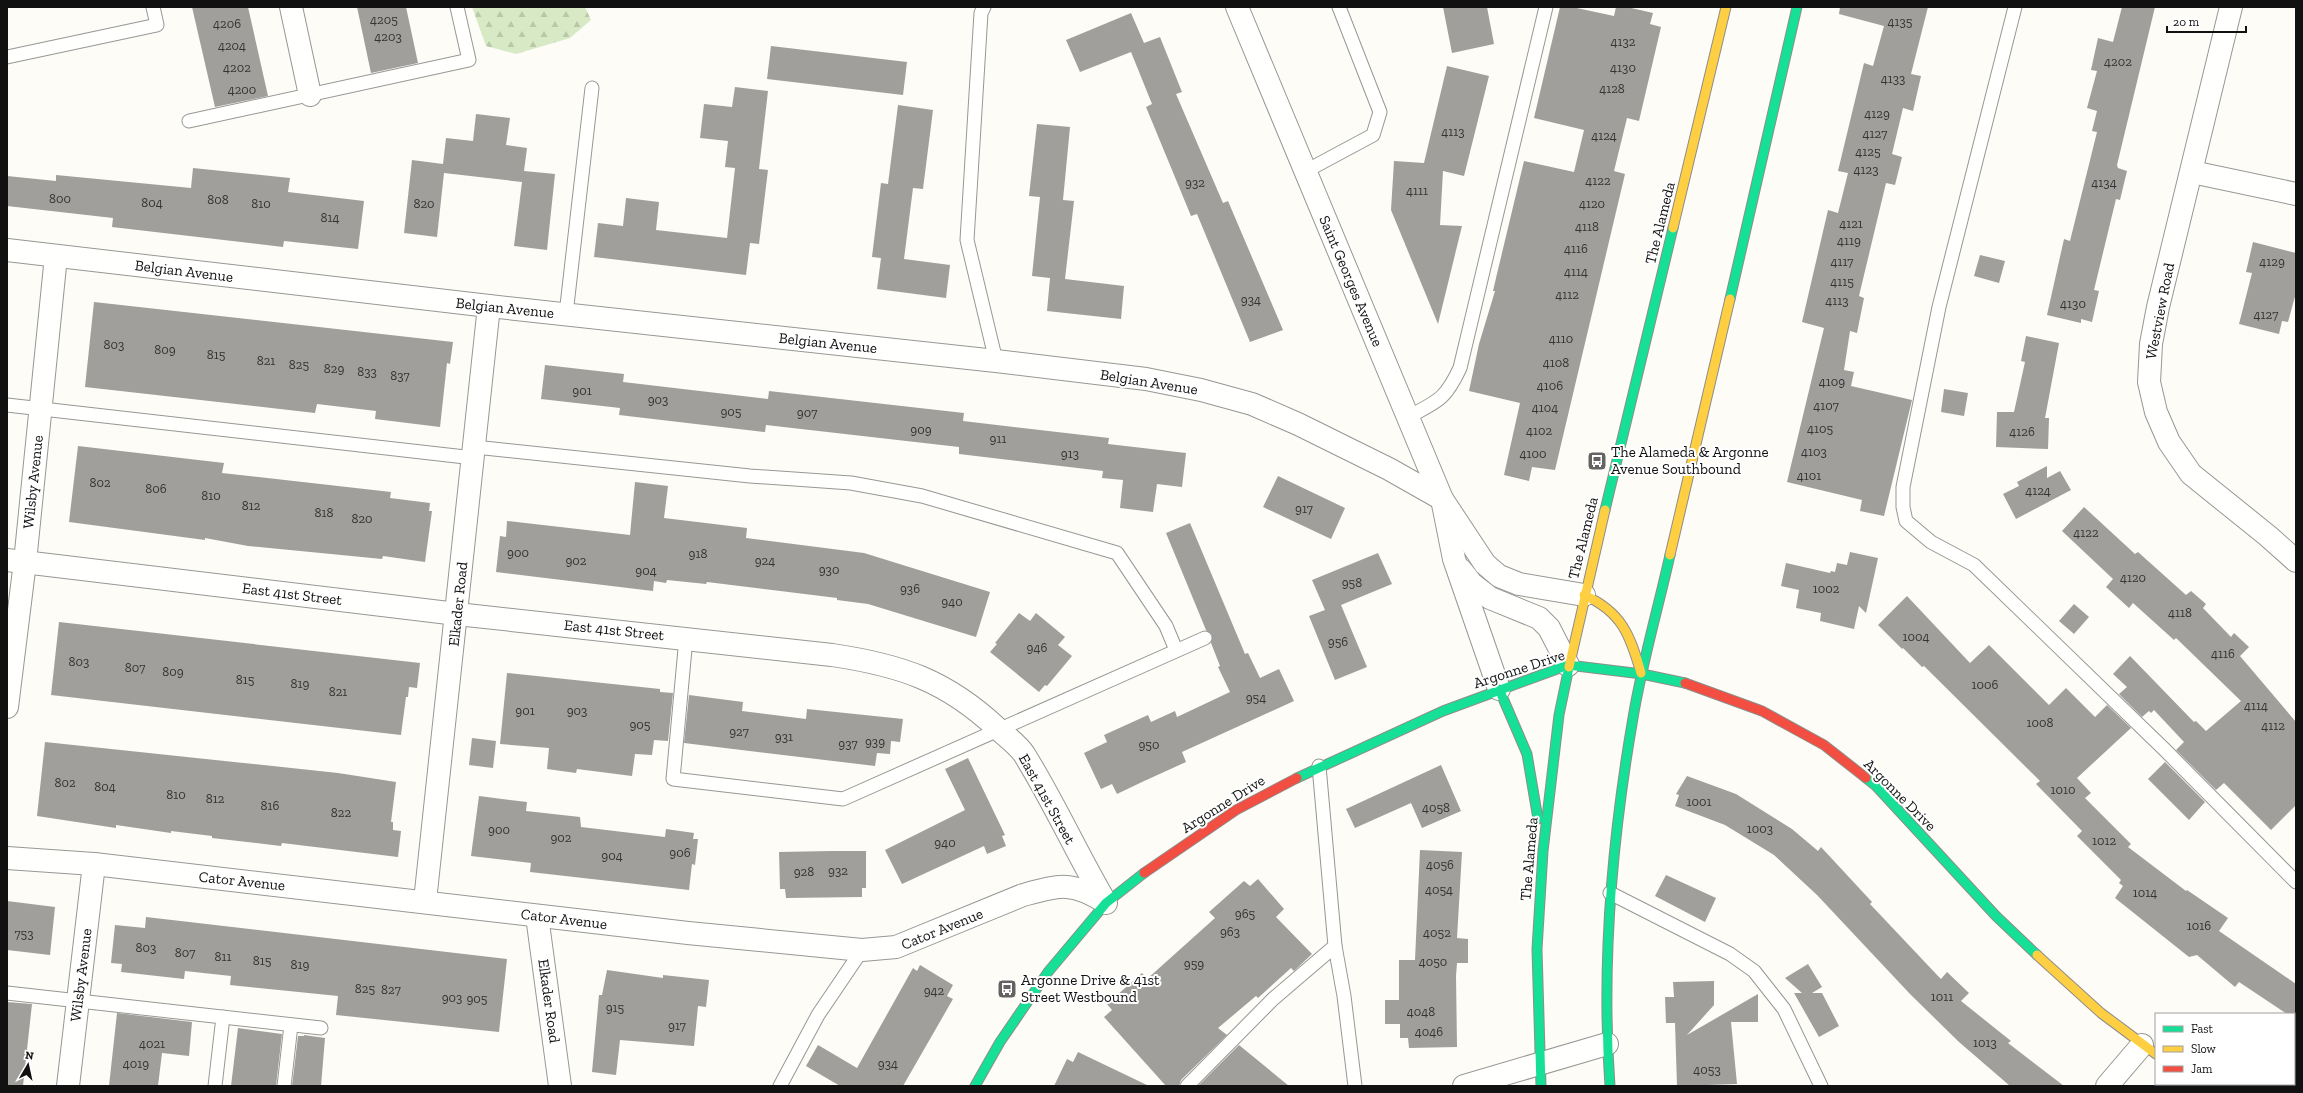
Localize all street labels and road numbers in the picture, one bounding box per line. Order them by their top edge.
street label: The Alameda [1641,180,1679,266]
street label: Saint Georges Avenue [1315,213,1387,349]
street label: Belgian Avenue [134,256,234,286]
street label: Westview Road [2142,260,2178,361]
street label: Belgian Avenue [455,294,555,322]
street label: Belgian Avenue [778,329,878,357]
street label: Belgian Avenue [1099,365,1199,399]
street label: Wilsby Avenue [19,434,47,530]
street label: The Alameda [1564,495,1602,581]
street label: Elkader Road [445,560,471,647]
street label: East 41st Street [241,579,343,609]
street label: East 41st Street [563,616,665,644]
street label: Argonne Drive [1471,646,1567,692]
street label: East 41st Street [1015,751,1079,848]
street label: Argonne Drive [1860,755,1940,835]
street label: Argonne Drive [1178,771,1268,837]
street label: The Alameda [1516,816,1542,902]
street label: Cator Avenue [198,868,286,894]
street label: Cator Avenue [898,904,986,954]
street label: Cator Avenue [520,905,608,933]
street label: Wilsby Avenue [66,927,96,1023]
street label: Elkader Road [534,958,564,1045]

